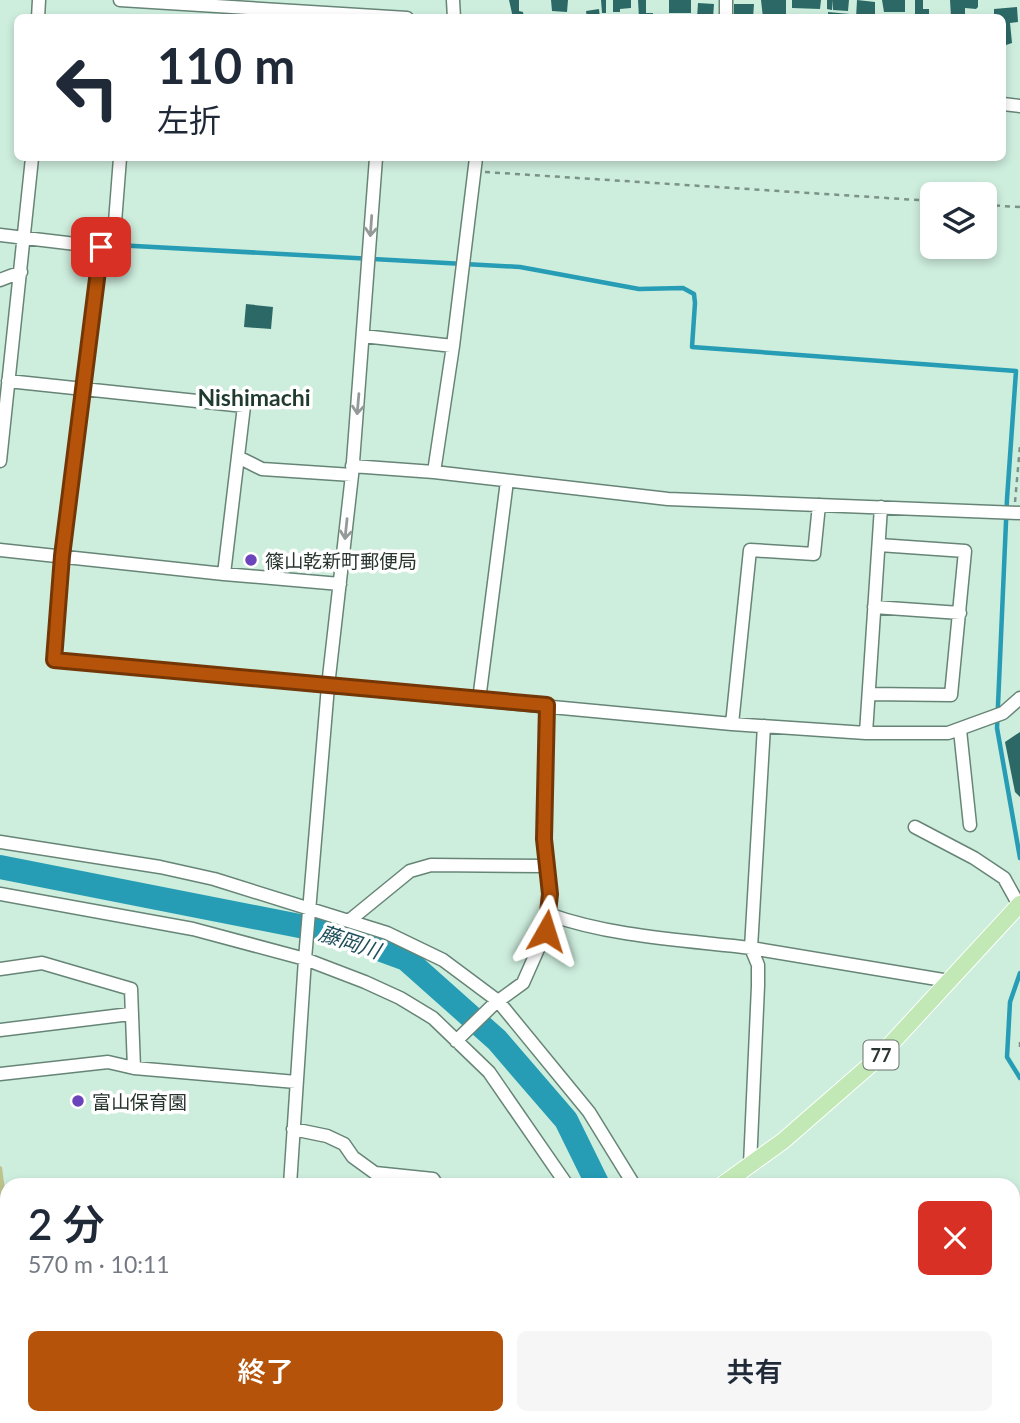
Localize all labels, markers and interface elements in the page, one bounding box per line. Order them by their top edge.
text: 110 m [157,36,295,94]
icon: left [42,42,133,133]
text: 左折 [157,100,221,139]
map controls [920,182,997,259]
button: layers [920,182,997,259]
one-way arrow [364,214,377,236]
pin [71,217,131,277]
icon: arrive [82,228,120,266]
district label: Nishimachi [197,383,311,411]
one-way arrow [351,393,364,415]
one-way arrow [339,517,352,540]
place label: 篠山乾新町郵便局 [265,549,417,572]
marker: 篠山乾新町郵便局 [243,552,259,568]
position arrow [509,894,583,968]
water label: 藤岡川 [316,919,386,963]
road number: 77 [864,1040,898,1070]
place label: 富山保育園 [92,1090,187,1113]
marker: 富山保育園 [70,1093,86,1109]
text: 2 分 [28,1199,105,1249]
button: close [918,1201,992,1275]
text: 570 m · 10:11 [28,1250,170,1278]
button: 終了 [28,1331,503,1411]
button: 共有 [517,1331,992,1411]

